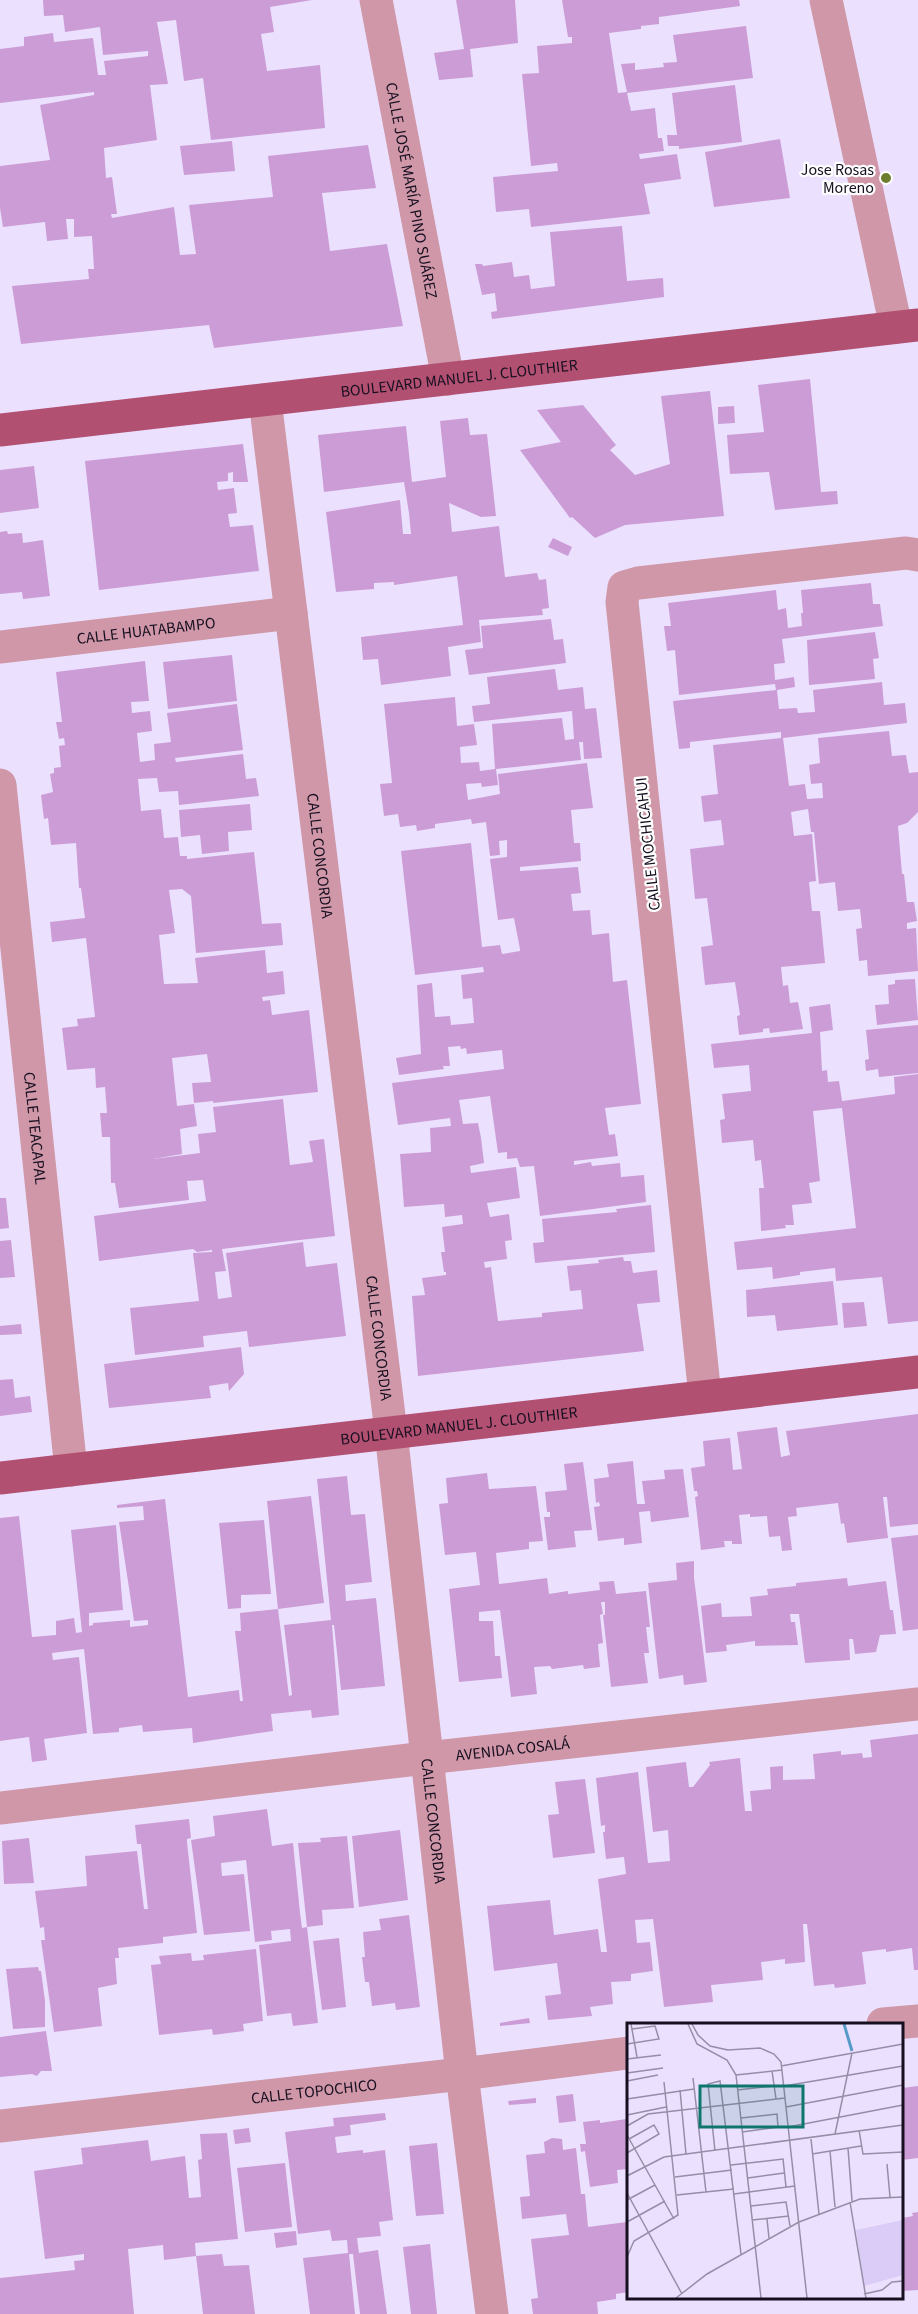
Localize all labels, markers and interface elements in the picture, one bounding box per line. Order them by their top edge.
street label: CALLE JOSÉ MARÍA PINO SUÁREZ [380,81,443,301]
place label: Jose Rosas Moreno [801,159,874,199]
marker: Jose Rosas Moreno [879,171,893,185]
street label: BOULEVARD MANUEL J. CLOUTHIER [339,354,579,403]
street label: CALLE HUATABAMPO [76,612,217,650]
street label: CALLE MOCHICAHUI [630,776,666,912]
street label: CALLE CONCORDIA [301,792,338,920]
street label: CALLE TEACAPAL [18,1071,51,1186]
street label: CALLE CONCORDIA [360,1274,397,1402]
street label: BOULEVARD MANUEL J. CLOUTHIER [339,1401,579,1451]
street label: AVENIDA COSALÁ [455,1732,571,1767]
street label: CALLE CONCORDIA [415,1757,451,1885]
inset map [627,2023,903,2299]
street label: CALLE TOPOCHICO [250,2074,378,2110]

